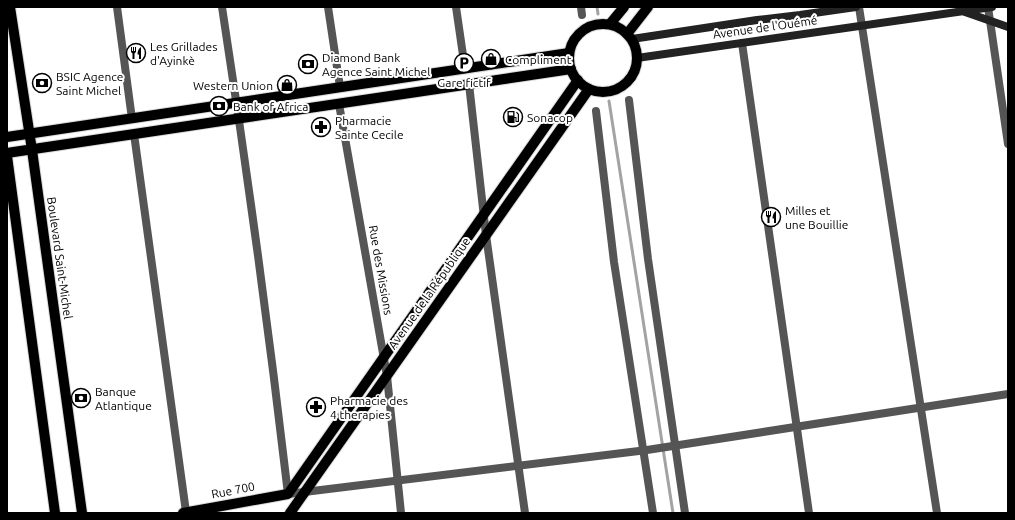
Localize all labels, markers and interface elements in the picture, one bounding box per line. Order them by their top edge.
street label: Avenue de l'Ouémé [712,13,818,41]
place label: Les Grillades d'Ayinkè [150,40,217,67]
restaurant icon: Les Grillades d'Ayinkè [125,42,147,64]
shop icon: Compliment [480,48,502,70]
place label: Diamond Bank Agence Saint Michel [322,51,430,78]
parking icon: Gare fictif [453,52,475,74]
bank icon: Diamond Bank Agence Saint Michel [297,53,319,75]
place label: Compliment [505,53,572,66]
place label: BSIC Agence Saint Michel [56,70,123,97]
bank icon: BSIC Agence Saint Michel [31,72,53,94]
shop icon: Western Union [276,74,298,96]
place label: Gare fictif [437,76,491,89]
place label: Western Union [193,79,273,92]
bank icon: Bank of Africa [208,95,230,117]
place label: Bank of Africa [233,100,308,113]
fuel station icon: Sonacop [502,106,524,128]
place label: Sonacop [527,111,573,124]
place label: Pharmacie Sainte Cecile [335,114,404,141]
pharmacy icon: Pharmacie Sainte Cecile [310,116,332,138]
street label: Boulevard Saint-Michel [45,196,75,320]
place label: Milles et une Bouillie [785,204,848,231]
restaurant icon: Milles et une Bouillie [760,206,782,228]
street label: Rue des Missions [367,224,395,316]
street label: Avenue de la République [385,235,473,351]
place label: Banque Atlantique [95,385,152,412]
bank icon: Banque Atlantique [70,387,92,409]
place label: Pharmacie des 4 therapies [330,394,408,421]
pharmacy icon: Pharmacie des 4 therapies [305,396,327,418]
street label: Rue 700 [210,479,256,501]

